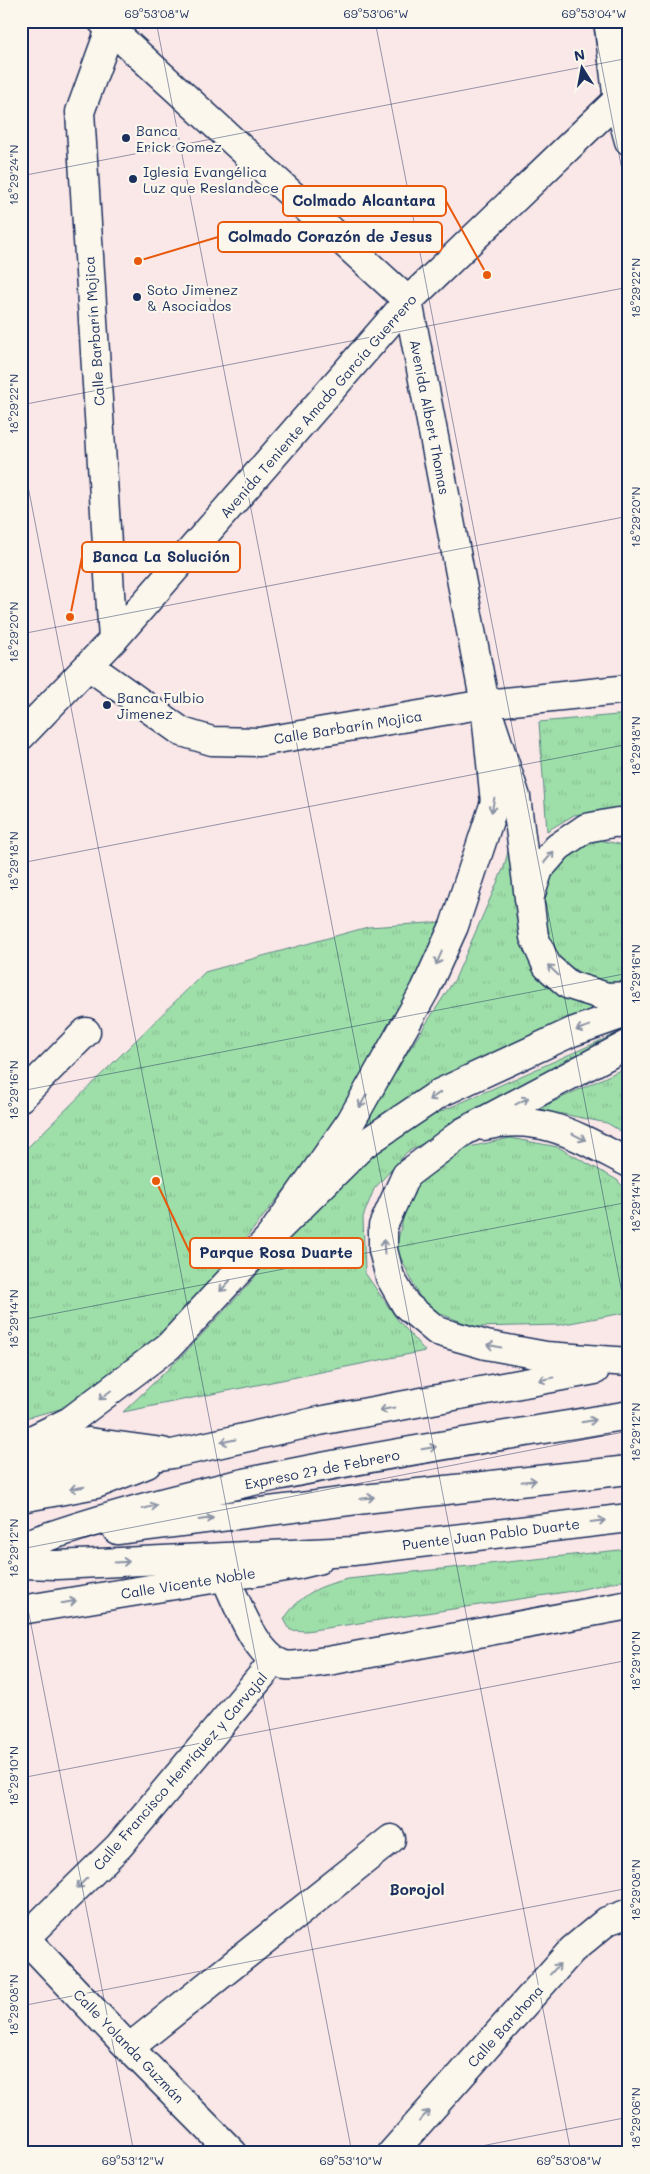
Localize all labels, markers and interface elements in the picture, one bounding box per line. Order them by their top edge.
text: 69°53'08"W [124,5,190,21]
text: 69°53'06"W [343,5,409,21]
text: 69°53'04"W [562,5,626,21]
north arrow [558,42,608,92]
text: N [572,44,586,65]
place label: Banca Erick Gomez [136,121,222,156]
marker: Banca Erick Gomez [120,132,132,144]
text: 18°29'24"N [5,145,21,205]
place label: Iglesia Evangélica Luz que Reslandece [143,162,279,197]
marker: Iglesia Evangélica Luz que Reslandece [127,173,139,185]
callout: Colmado Alcantara [283,186,446,216]
text: Colmado Alcantara [292,190,436,210]
callout: Colmado Corazón de Jesus [218,222,442,252]
text: Colmado Corazón de Jesus [228,226,432,246]
street label: Calle Barbarín Mojica [79,255,109,407]
text: 18°29'22"N [627,258,643,318]
place label: Soto Jimenez & Asociados [147,280,238,315]
street label: Avenida Teniente Amado García Guerrero [215,290,421,522]
marker: Soto Jimenez & Asociados [131,291,143,303]
street label: Avenida Albert Thomas [406,338,454,496]
text: 18°29'22"N [5,374,21,434]
text: 18°29'20"N [627,487,643,547]
callout: Banca La Solución [82,542,240,572]
text: Banca La Solución [92,546,230,566]
text: 18°29'20"N [5,602,21,662]
place label: Banca Fulbio Jimenez [117,688,204,723]
marker: Banca Fulbio Jimenez [101,699,113,711]
street label: Calle Barbarín Mojica [272,706,424,748]
text: 18°29'18"N [627,716,643,776]
one-way arrow [488,797,497,813]
text: 18°29'18"N [5,831,21,891]
one-way arrow [543,851,555,864]
text: 18°29'16"N [627,944,643,1004]
one-way arrow [434,950,444,965]
one-way arrow [546,964,559,976]
one-way arrow [575,1024,591,1033]
text: 18°29'16"N [5,1060,21,1120]
one-way arrow [429,1091,443,1101]
one-way arrow [357,1093,367,1108]
one-way arrow [514,1096,529,1105]
one-way arrow [571,1132,586,1142]
text: 18°29'14"N [627,1173,643,1233]
callout: Parque Rosa Duarte [190,1238,363,1268]
one-way arrow [379,1239,388,1255]
text: Parque Rosa Duarte [199,1242,353,1262]
one-way arrow [219,1280,231,1292]
text: 18°29'14"N [5,1289,21,1349]
one-way arrow [486,1341,502,1351]
one-way arrow [539,1374,555,1384]
one-way arrow [99,1389,112,1400]
text: 18°29'12"N [627,1403,643,1461]
one-way arrow [379,1404,395,1414]
one-way arrow [581,1416,597,1426]
one-way arrow [220,1437,236,1446]
one-way arrow [421,1443,437,1453]
street label: Expreso 27 de Febrero [243,1445,401,1493]
one-way arrow [521,1476,537,1486]
one-way arrow [69,1483,85,1493]
one-way arrow [359,1493,375,1503]
one-way arrow [142,1501,158,1511]
one-way arrow [198,1514,214,1524]
street label: Puente Juan Pablo Duarte [401,1514,581,1554]
one-way arrow [589,1516,605,1526]
text: 18°29'12"N [5,1519,21,1577]
one-way arrow [114,1557,130,1566]
street label: Calle Vicente Noble [119,1563,257,1603]
one-way arrow [61,1597,77,1607]
text: 18°29'10"N [627,1631,643,1691]
street label: Calle Francisco Henríquez y Carvajal [89,1668,271,1874]
text: 18°29'10"N [5,1746,21,1806]
text: 18°29'08"N [627,1859,643,1921]
one-way arrow [75,1877,88,1889]
district label: Borojol [390,1879,444,1899]
one-way arrow [550,1962,561,1975]
text: 18°29'08"N [5,1974,21,2036]
street label: Calle Barahona [463,1981,547,2071]
street label: Calle Yolanda Guzmán [69,1985,189,2107]
text: 18°29'06"N [627,2087,643,2149]
one-way arrow [418,2110,430,2123]
text: 69°53'12"W [102,2152,164,2168]
text: 69°53'10"W [319,2152,383,2168]
text: 69°53'08"W [536,2152,602,2168]

